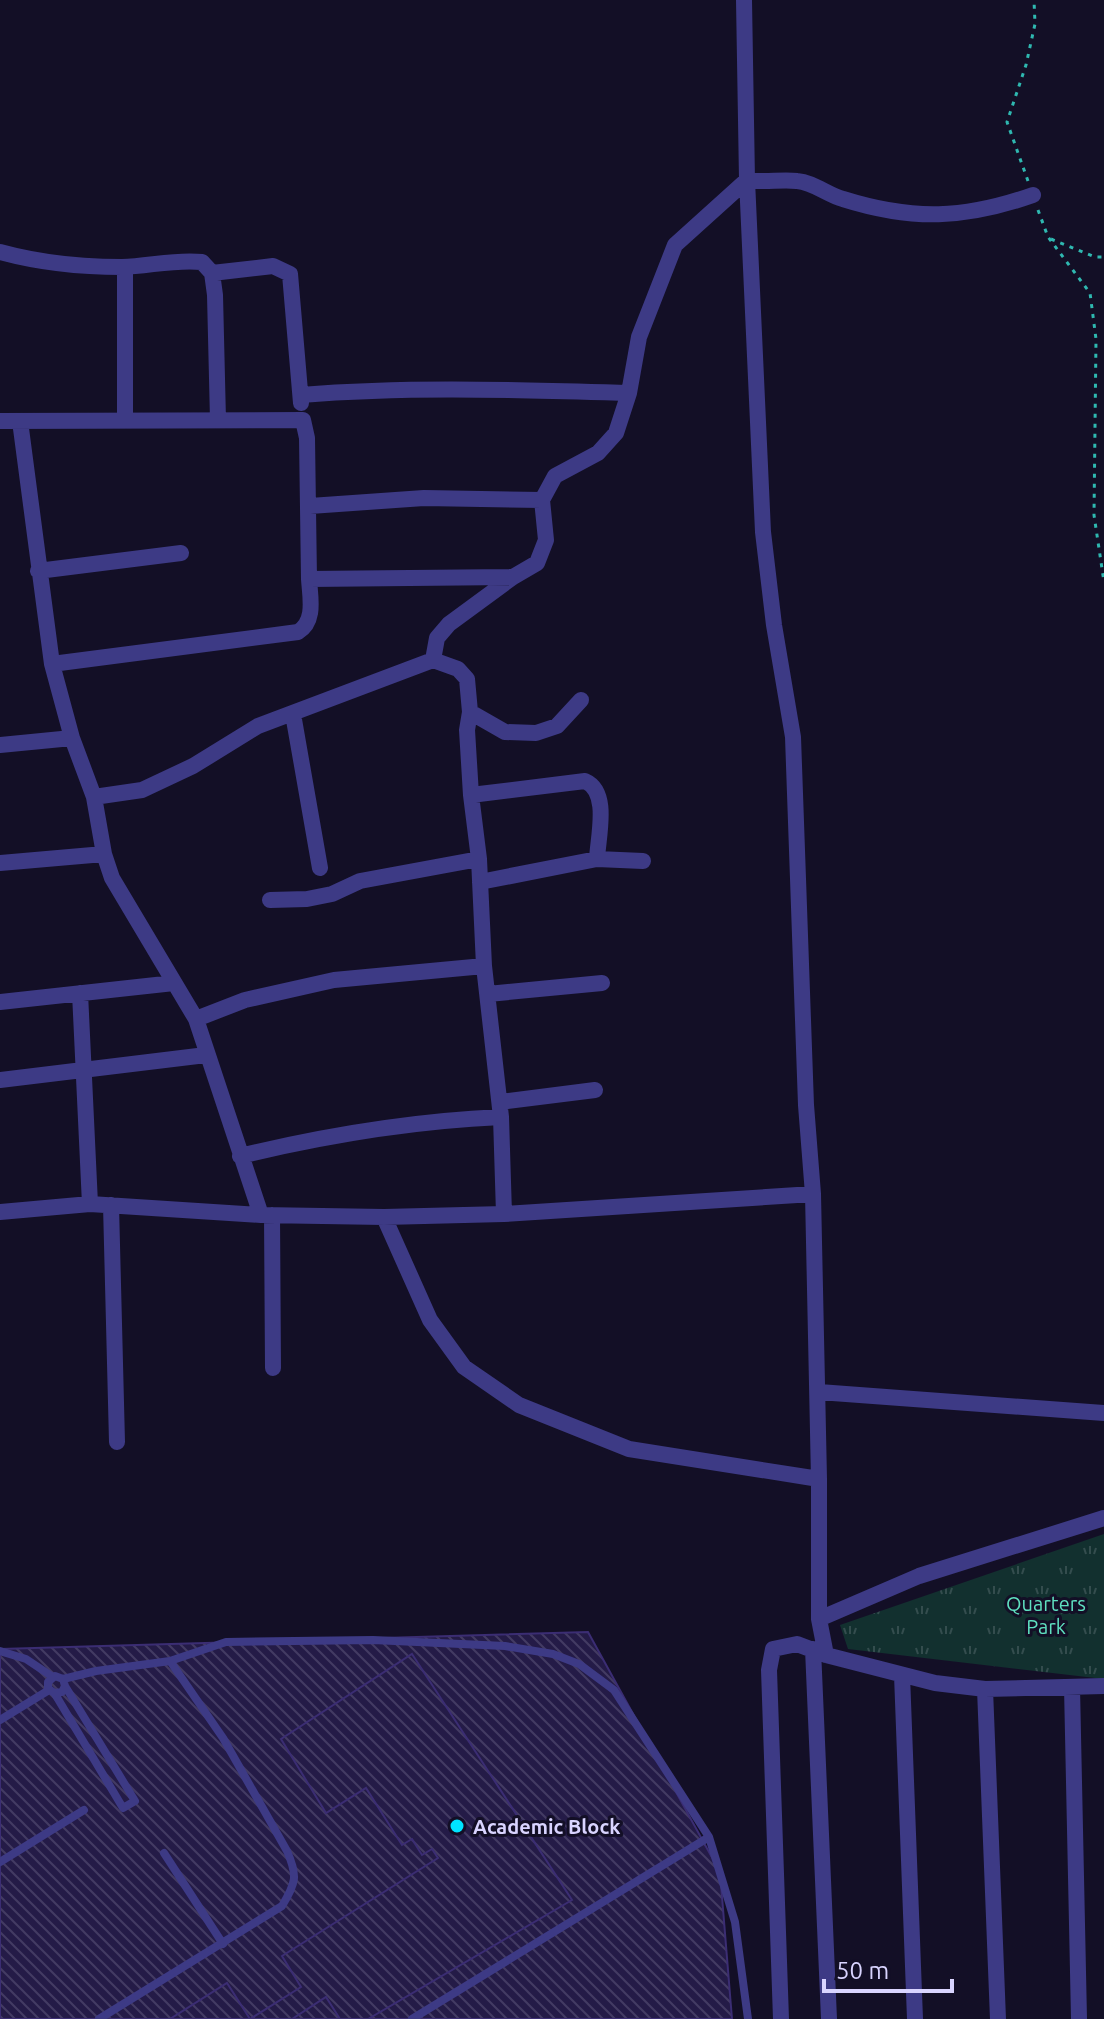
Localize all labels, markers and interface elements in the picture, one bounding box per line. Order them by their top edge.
park label: Quarters Park [1006,1592,1086,1638]
place label: Academic Block [473,1815,620,1838]
marker: Academic Block [448,1817,466,1835]
scale bar [824,1943,952,1993]
text: 50 m [836,1957,889,1984]

